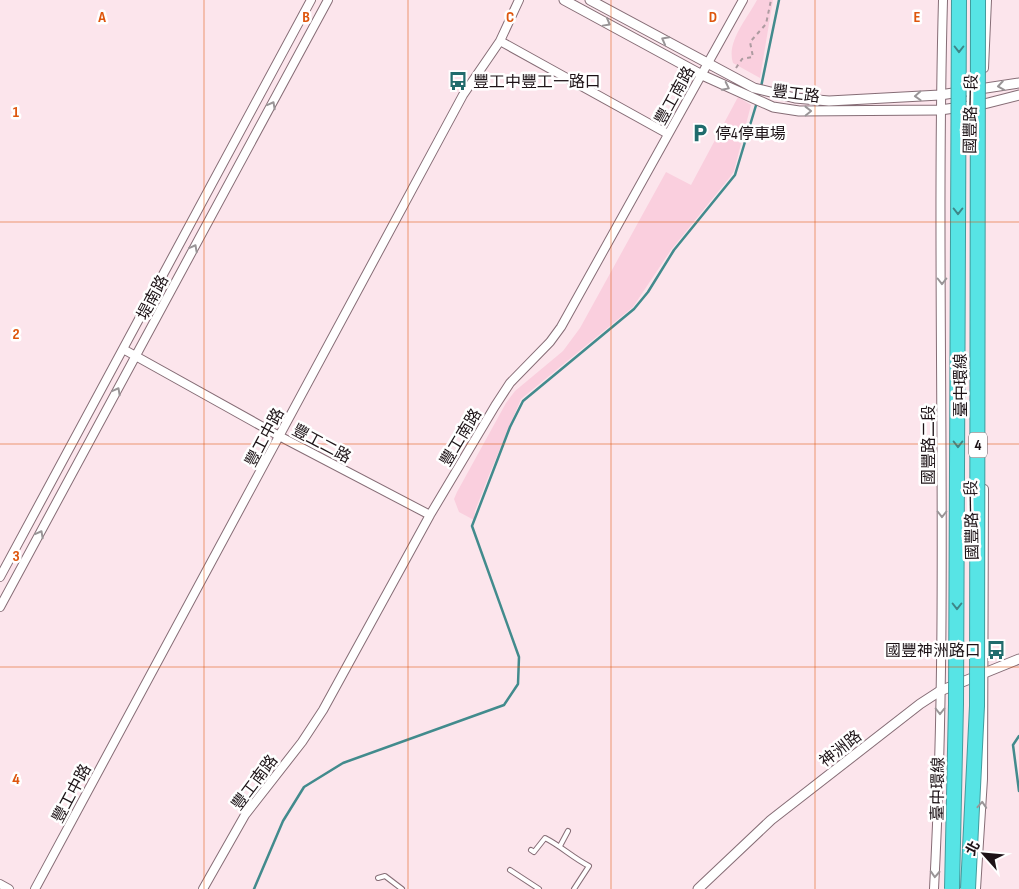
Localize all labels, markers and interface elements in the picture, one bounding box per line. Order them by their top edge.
text: A [97,8,106,27]
text: B [302,8,310,27]
text: C [506,8,514,27]
text: D [709,8,717,27]
text: E [914,8,921,27]
one-way arrow [601,17,610,27]
one-way arrow [661,36,670,46]
one-way arrow [954,45,964,53]
street label: 豐工南路 [651,63,699,128]
bus stop icon: 豐工中豐工一路口 [447,70,469,92]
place label: 豐工中豐工一路口 [473,73,601,92]
street label: 國豐路一段 [961,74,982,154]
one-way arrow [721,81,730,91]
one-way arrow [997,81,1006,91]
street label: 豐工路 [771,82,821,107]
one-way arrow [913,91,921,102]
one-way arrow [265,101,275,110]
text: 1 [13,103,20,122]
one-way arrow [804,106,812,116]
parking icon: 停4停車場 [689,122,711,144]
place label: 停4停車場 [715,125,786,144]
one-way arrow [953,208,963,215]
one-way arrow [188,244,198,253]
street label: 堤南路 [134,272,173,323]
one-way arrow [937,278,947,286]
text: 2 [12,325,20,344]
street label: 臺中環線 [952,353,971,417]
one-way arrow [111,387,121,396]
street label: 豐工中路 [242,405,289,470]
street label: 豐工南路 [437,405,486,470]
street label: 國豐路二段 [920,405,939,485]
street label: 豐工二路 [289,421,354,468]
road number: 4 [969,432,987,458]
one-way arrow [953,440,963,448]
street label: 國豐路一段 [962,480,983,560]
one-way arrow [937,510,947,518]
one-way arrow [34,530,44,539]
text: 3 [12,547,20,566]
one-way arrow [952,602,962,610]
bus stop icon: 國豐神洲路口 [985,639,1007,661]
place label: 國豐神洲路口 [885,642,981,661]
one-way arrow [935,708,945,716]
street label: 神洲路 [816,727,866,771]
street label: 豐工南路 [228,752,282,814]
street label: 臺中環線 [928,757,949,821]
street label: 豐工中路 [49,761,96,826]
text: 4 [12,770,20,789]
one-way arrow [976,801,987,809]
north arrow [959,829,1009,879]
text: 北 [962,838,984,858]
one-way arrow [929,870,940,878]

